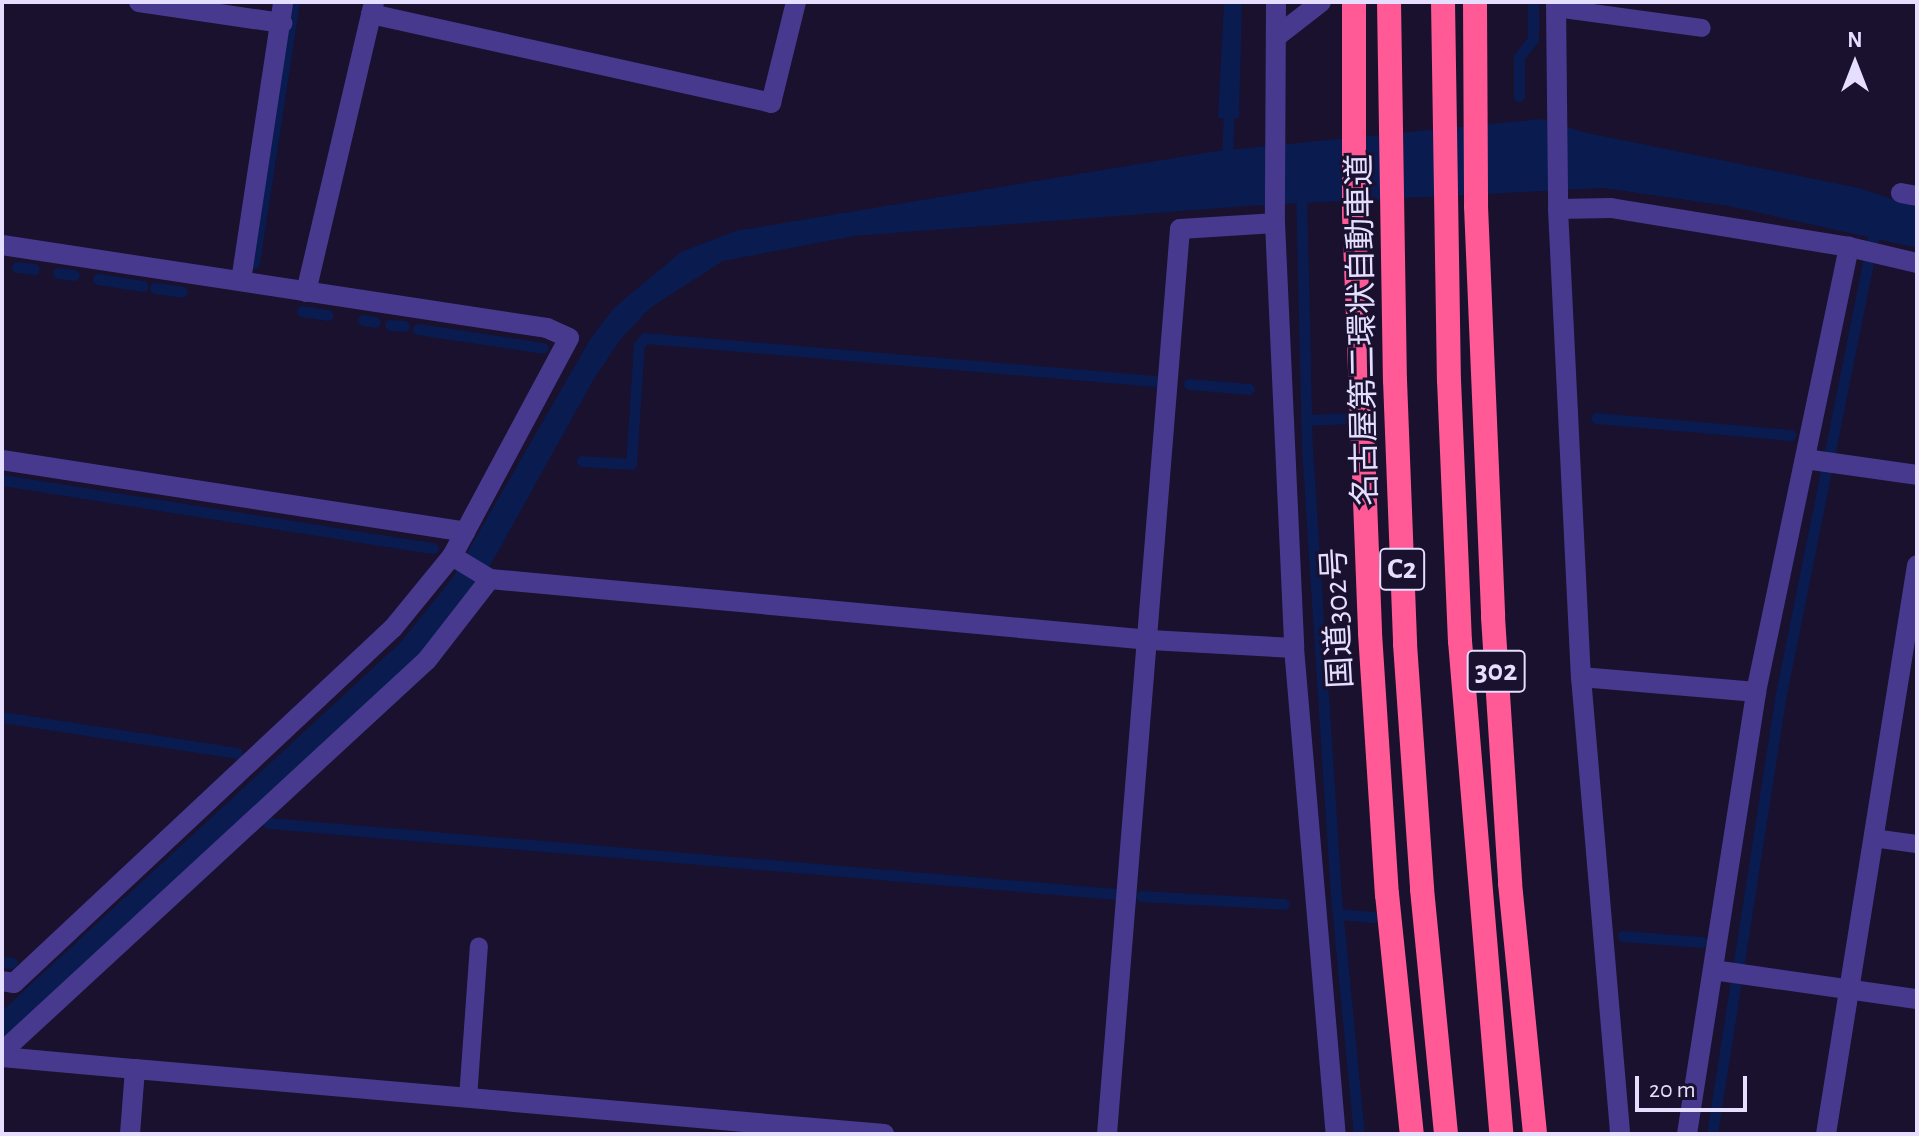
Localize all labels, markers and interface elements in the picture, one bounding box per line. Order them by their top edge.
north arrow [1815,24,1895,104]
text: N [1847,29,1863,51]
street label: 名古屋第二環状自動車道 [1341,154,1385,506]
road number: C2 [1378,543,1426,595]
street label: 国道302号 [1315,547,1361,689]
road number: 302 [1466,645,1526,697]
scale bar [1639,1060,1751,1110]
text: 20 m [1649,1078,1696,1102]

